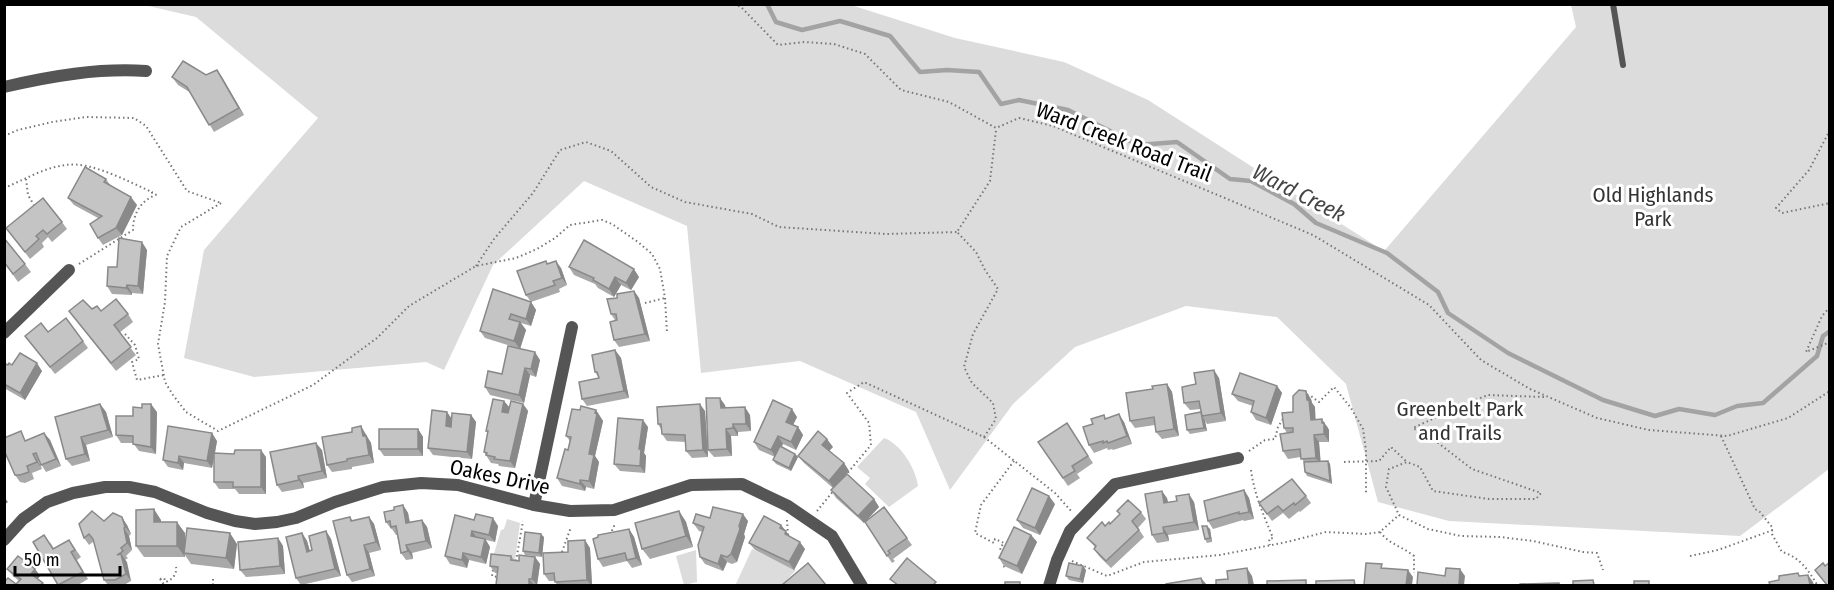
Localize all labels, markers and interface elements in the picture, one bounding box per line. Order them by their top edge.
street label: Ward Creek Road Trail [1032,96,1216,188]
water label: Ward Creek [1248,158,1350,228]
park label: Old Highlands Park [1593,182,1713,232]
park label: Greenbelt Park and Trails [1397,396,1524,446]
street label: Oakes Drive [448,454,552,500]
scale bar [15,539,120,577]
text: 50 m [24,549,60,571]

